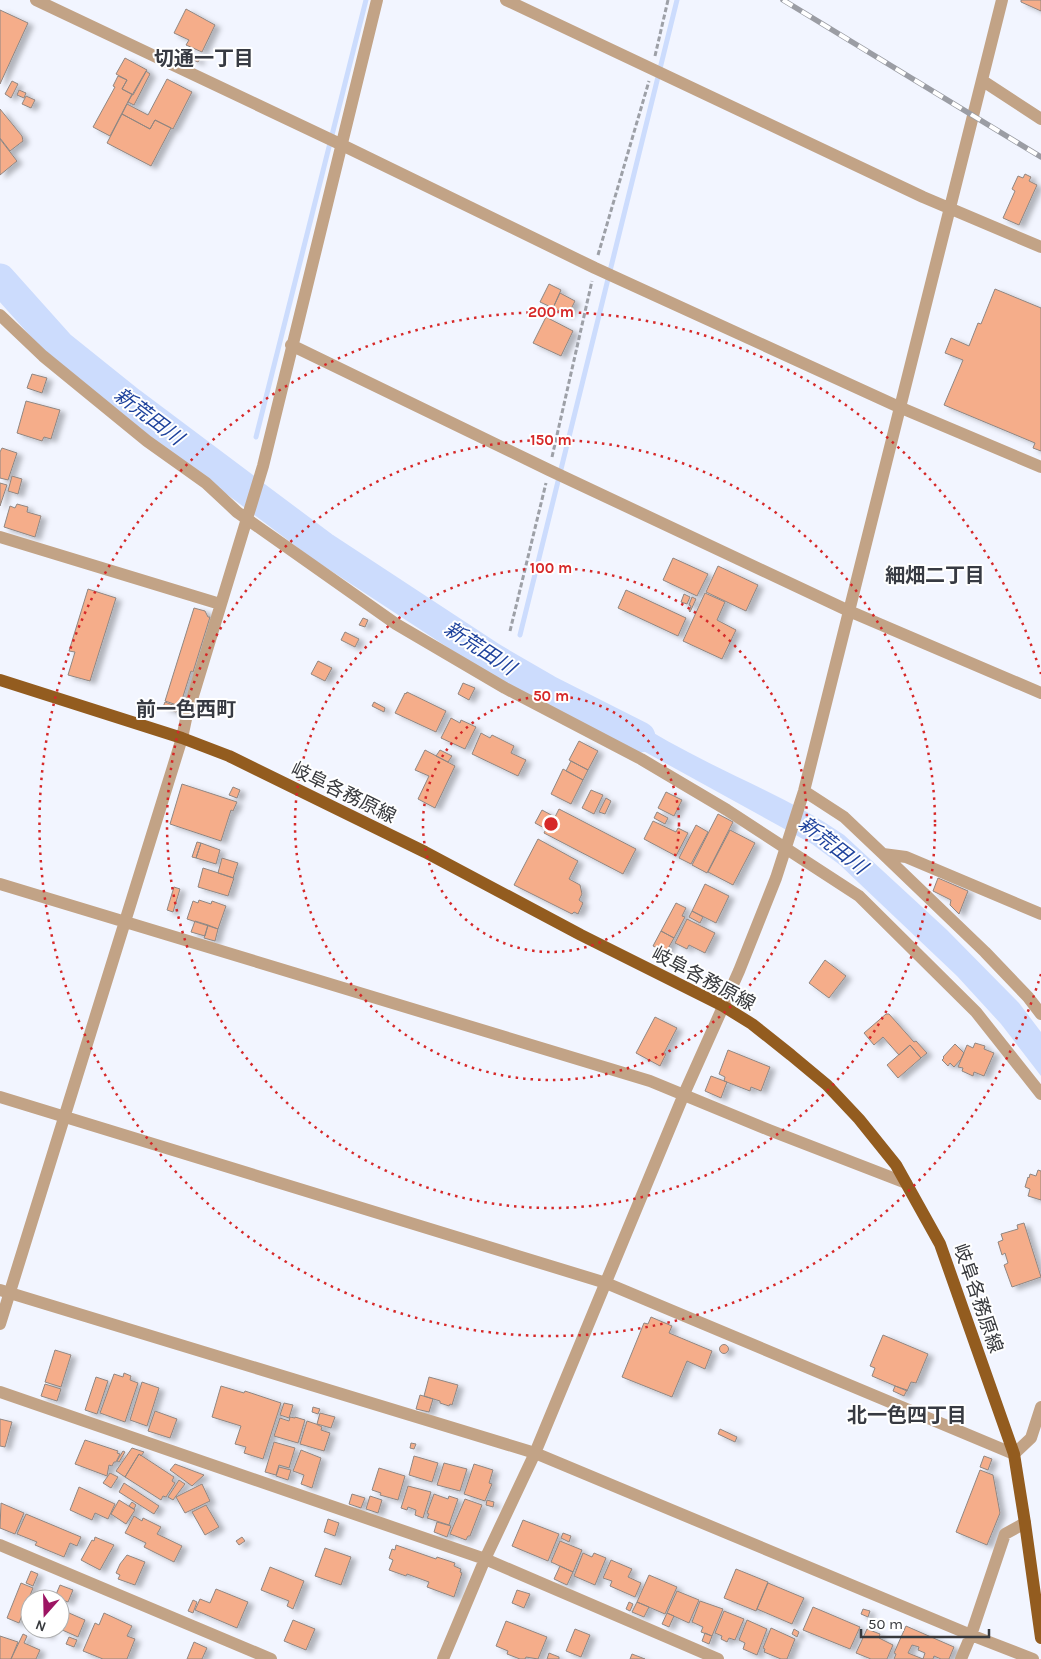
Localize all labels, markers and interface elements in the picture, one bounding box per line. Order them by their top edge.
district label: 切通一丁目 [154,47,254,70]
text: 200 m [528,303,574,321]
water label: 新荒田川 [110,383,189,451]
text: 150 m [530,431,572,449]
text: 100 m [530,559,572,577]
district label: 細畑二丁目 [885,564,985,587]
water label: 新荒田川 [440,617,521,681]
text: 50 m [533,687,569,705]
district label: 前一色西町 [136,698,236,721]
street label: 岐阜各務原線 [288,758,400,828]
water label: 新荒田川 [794,812,873,880]
centre of rings [542,815,560,833]
street label: 岐阜各務原線 [648,942,759,1015]
street label: 岐阜各務原線 [949,1241,1007,1356]
district label: 北一色四丁目 [847,1404,967,1427]
north arrow [20,1589,70,1639]
scale bar [861,1606,988,1638]
text: 50 m [868,1615,903,1633]
text: N [33,1616,48,1635]

